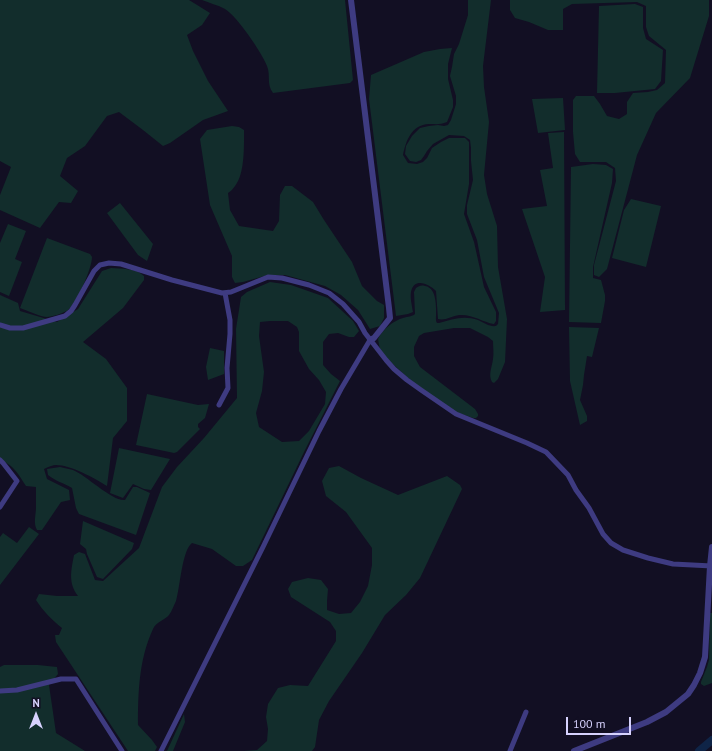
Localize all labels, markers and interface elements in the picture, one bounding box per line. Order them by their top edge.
north arrow [16,695,56,735]
text: N [32,696,40,710]
scale bar [568,709,633,735]
text: 100 m [573,716,606,731]

